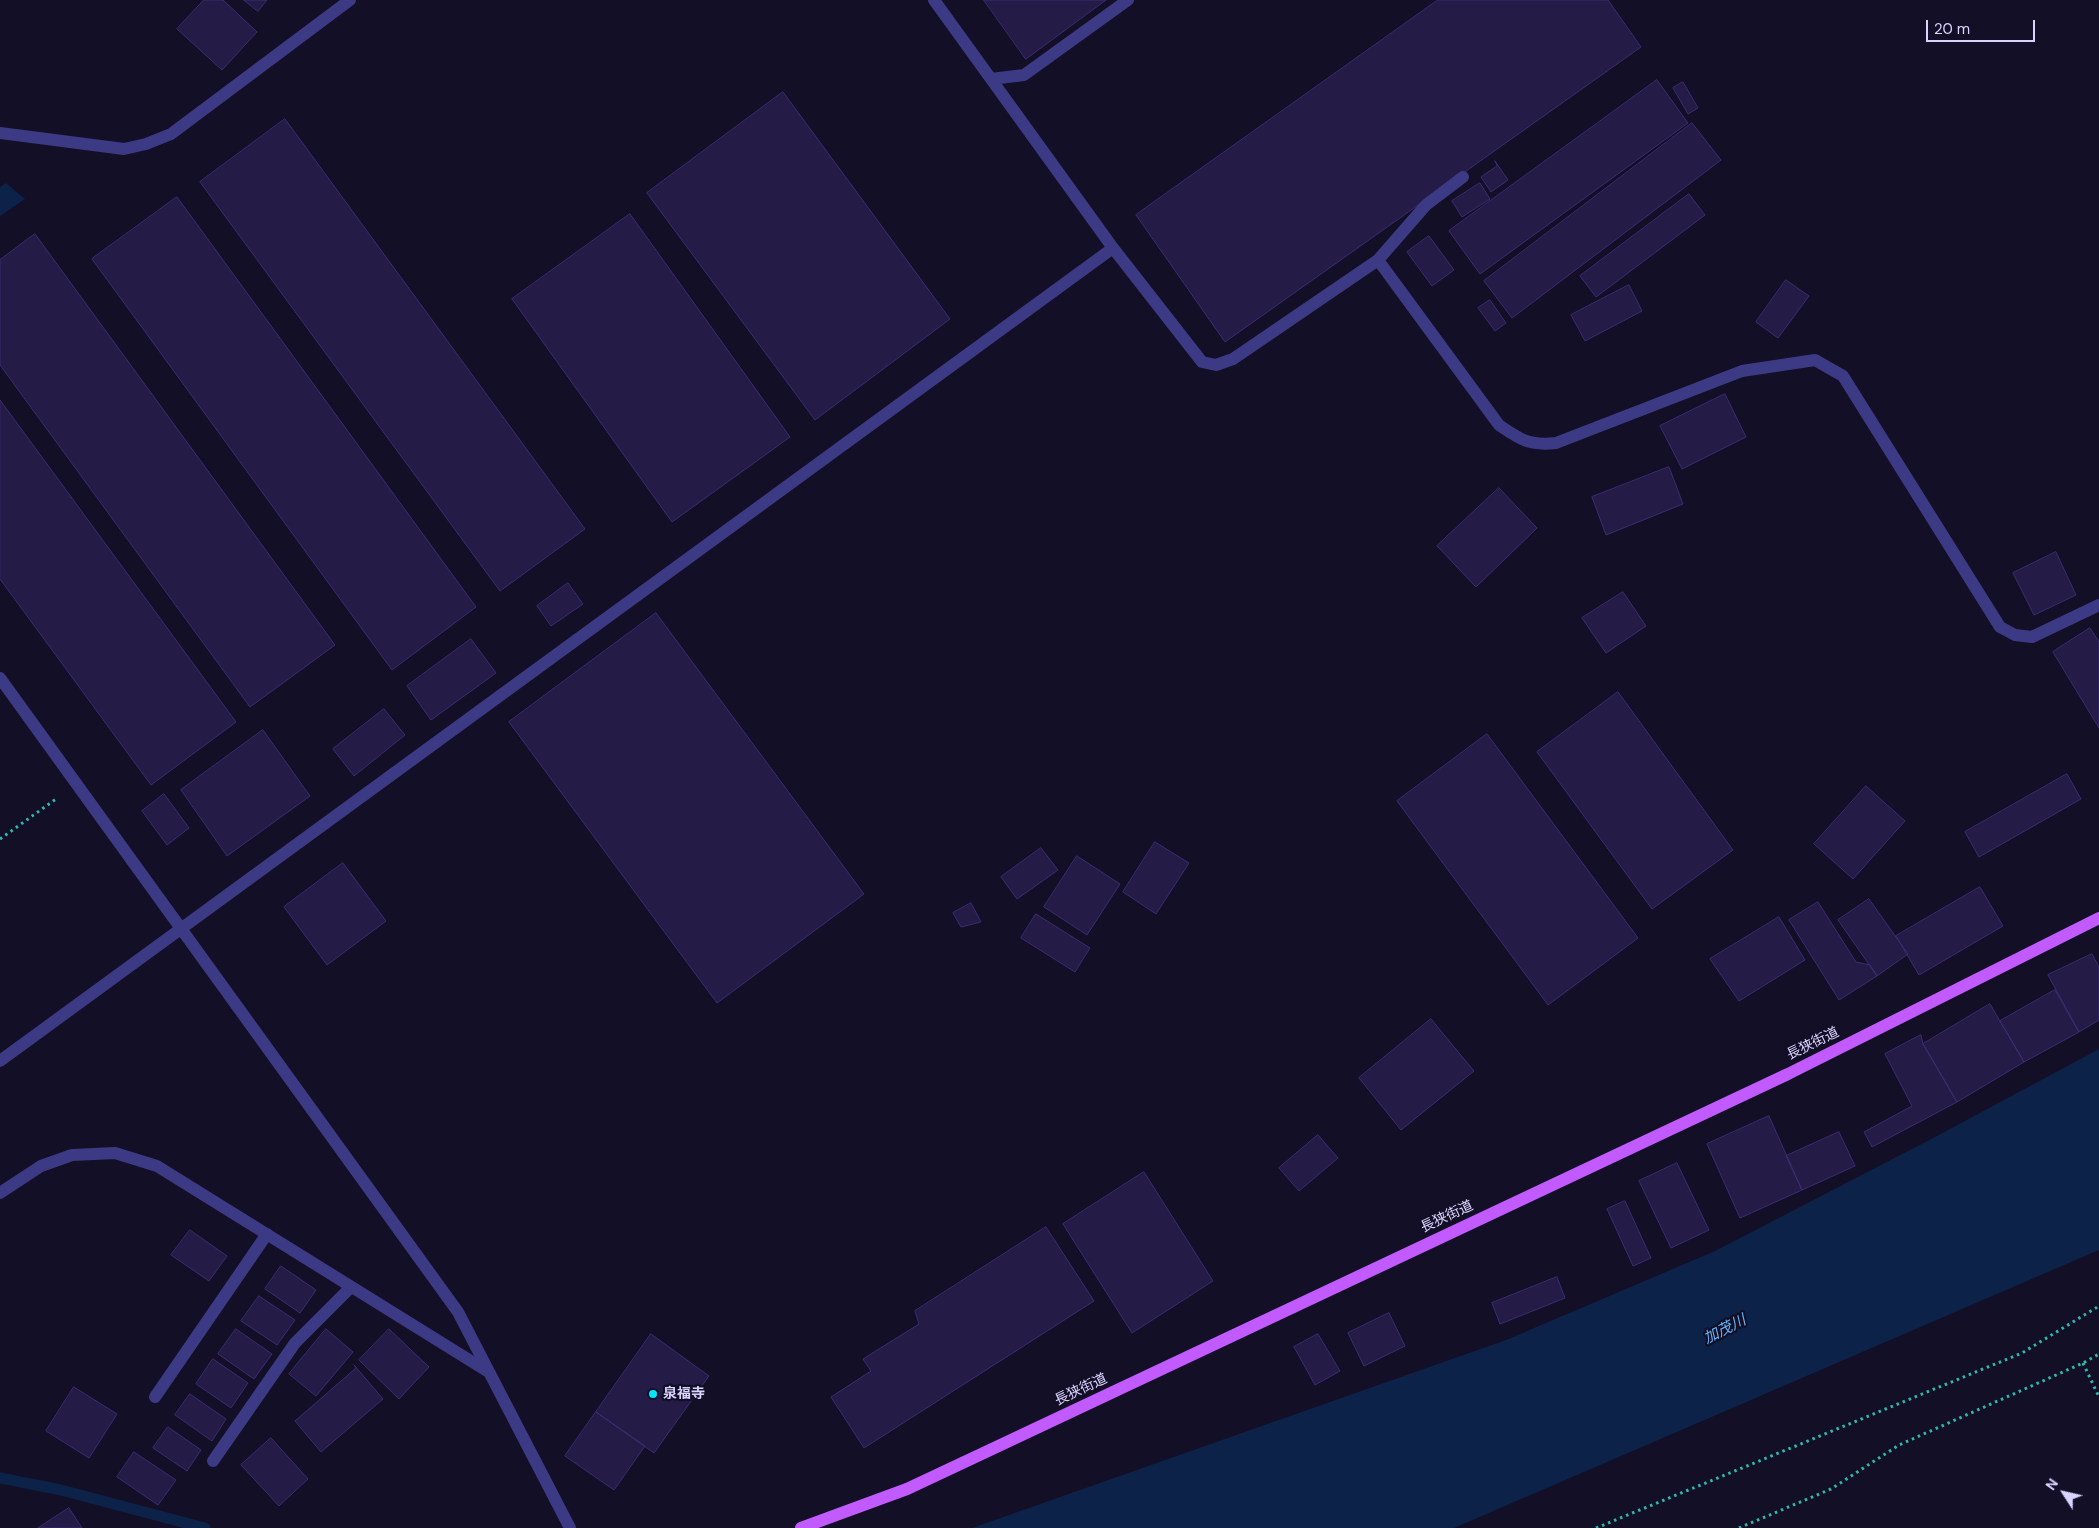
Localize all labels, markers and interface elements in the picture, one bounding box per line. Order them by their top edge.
scale bar [1929,10,2038,42]
text: 20 m [1934,19,1970,39]
street label: 長狭街道 [1784,1024,1842,1064]
street label: 長狭街道 [1418,1198,1476,1236]
water label: 加茂川 [1701,1312,1749,1348]
street label: 長狭街道 [1052,1371,1110,1409]
place label: 泉福寺 [663,1386,705,1402]
marker: 泉福寺 [647,1388,659,1400]
north arrow [2039,1468,2089,1518]
text: N [2041,1475,2062,1494]

